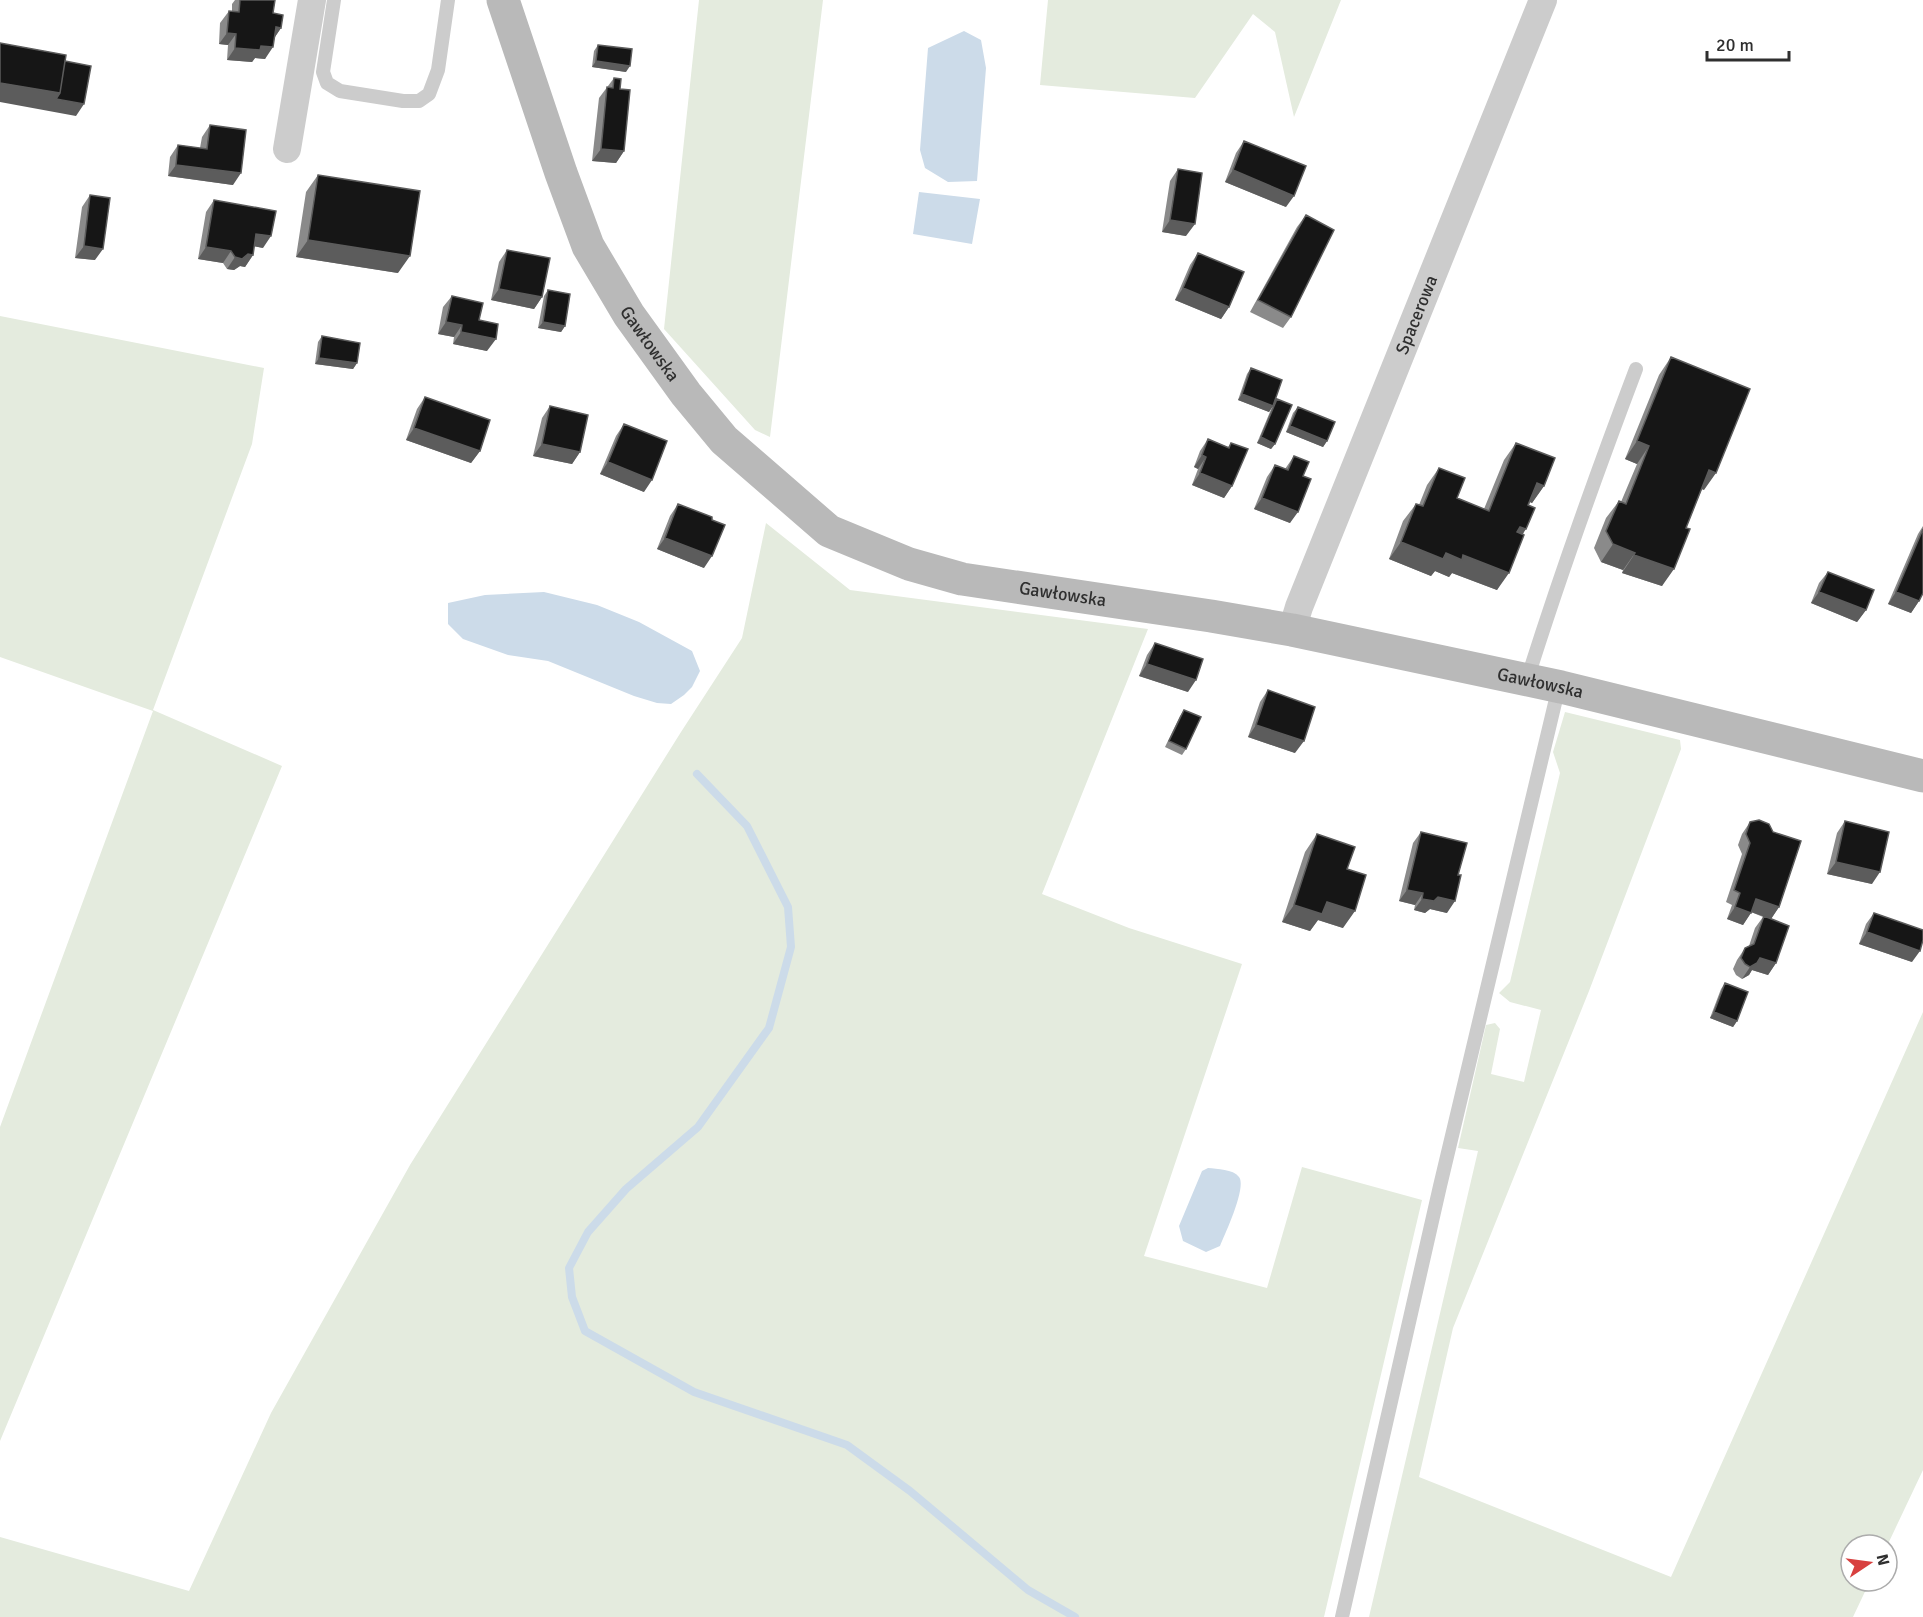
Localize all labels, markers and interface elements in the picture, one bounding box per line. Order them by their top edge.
scale bar [1707,24,1790,62]
text: 20 m [1716,34,1754,56]
street label: Spacerowa [1391,272,1442,358]
street label: Gawłowska [615,302,684,386]
street label: Gawłowska [1018,577,1108,611]
street label: Gawłowska [1495,663,1586,703]
north arrow [1839,1533,1899,1593]
text: N [1872,1552,1894,1568]

